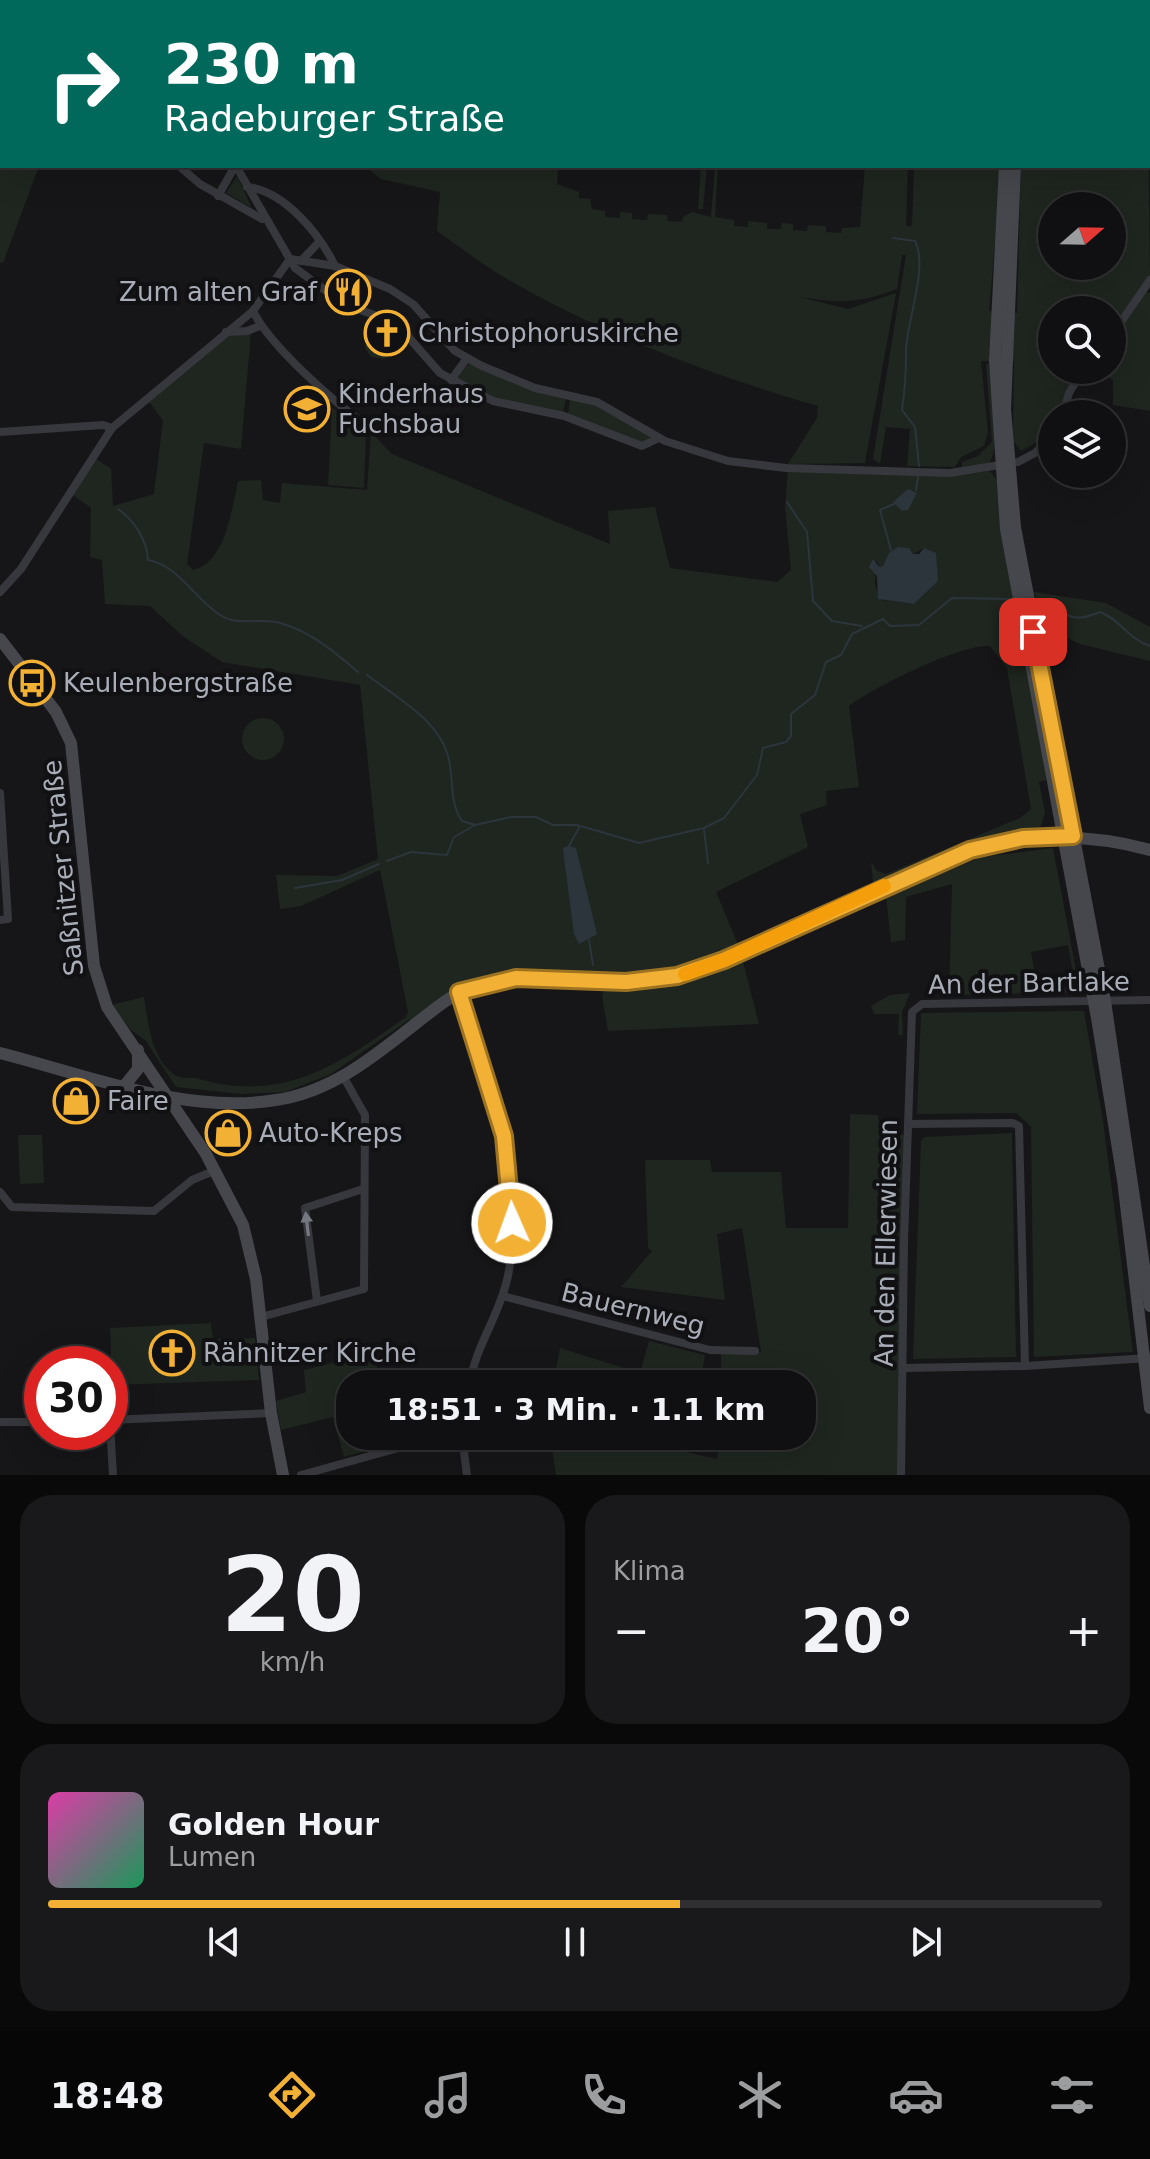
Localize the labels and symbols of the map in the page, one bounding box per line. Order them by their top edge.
north arrow [1038,192,1126,280]
restaurant icon: Zum alten Graf [324,268,372,316]
place label: Zum alten Graf [119,277,318,307]
church icon: Christophoruskirche [363,309,411,357]
place label: Christophoruskirche [418,318,679,348]
place label: Kinderhaus Fuchsbau [338,379,484,439]
school or university icon: Kinderhaus Fuchsbau [283,385,331,433]
pin [999,598,1067,666]
bus stop icon: Keulenbergstraße [8,659,56,707]
place label: Keulenbergstraße [63,668,293,698]
street label: Saßnitzer Straße [37,759,89,977]
street label: An der Bartlake [928,966,1130,1000]
shop icon: Faire [52,1077,100,1125]
place label: Faire [107,1086,169,1116]
shop icon: Auto-Kreps [204,1109,252,1157]
place label: Auto-Kreps [259,1118,402,1148]
street label: An den Ellerwiesen [869,1119,903,1367]
position arrow [470,1181,554,1265]
one-way arrow [300,1211,313,1236]
street label: Bauernweg [558,1277,708,1341]
church icon: Rähnitzer Kirche [148,1329,196,1377]
place label: Rähnitzer Kirche [203,1338,417,1368]
speed limit sign: 30 [24,1346,128,1450]

